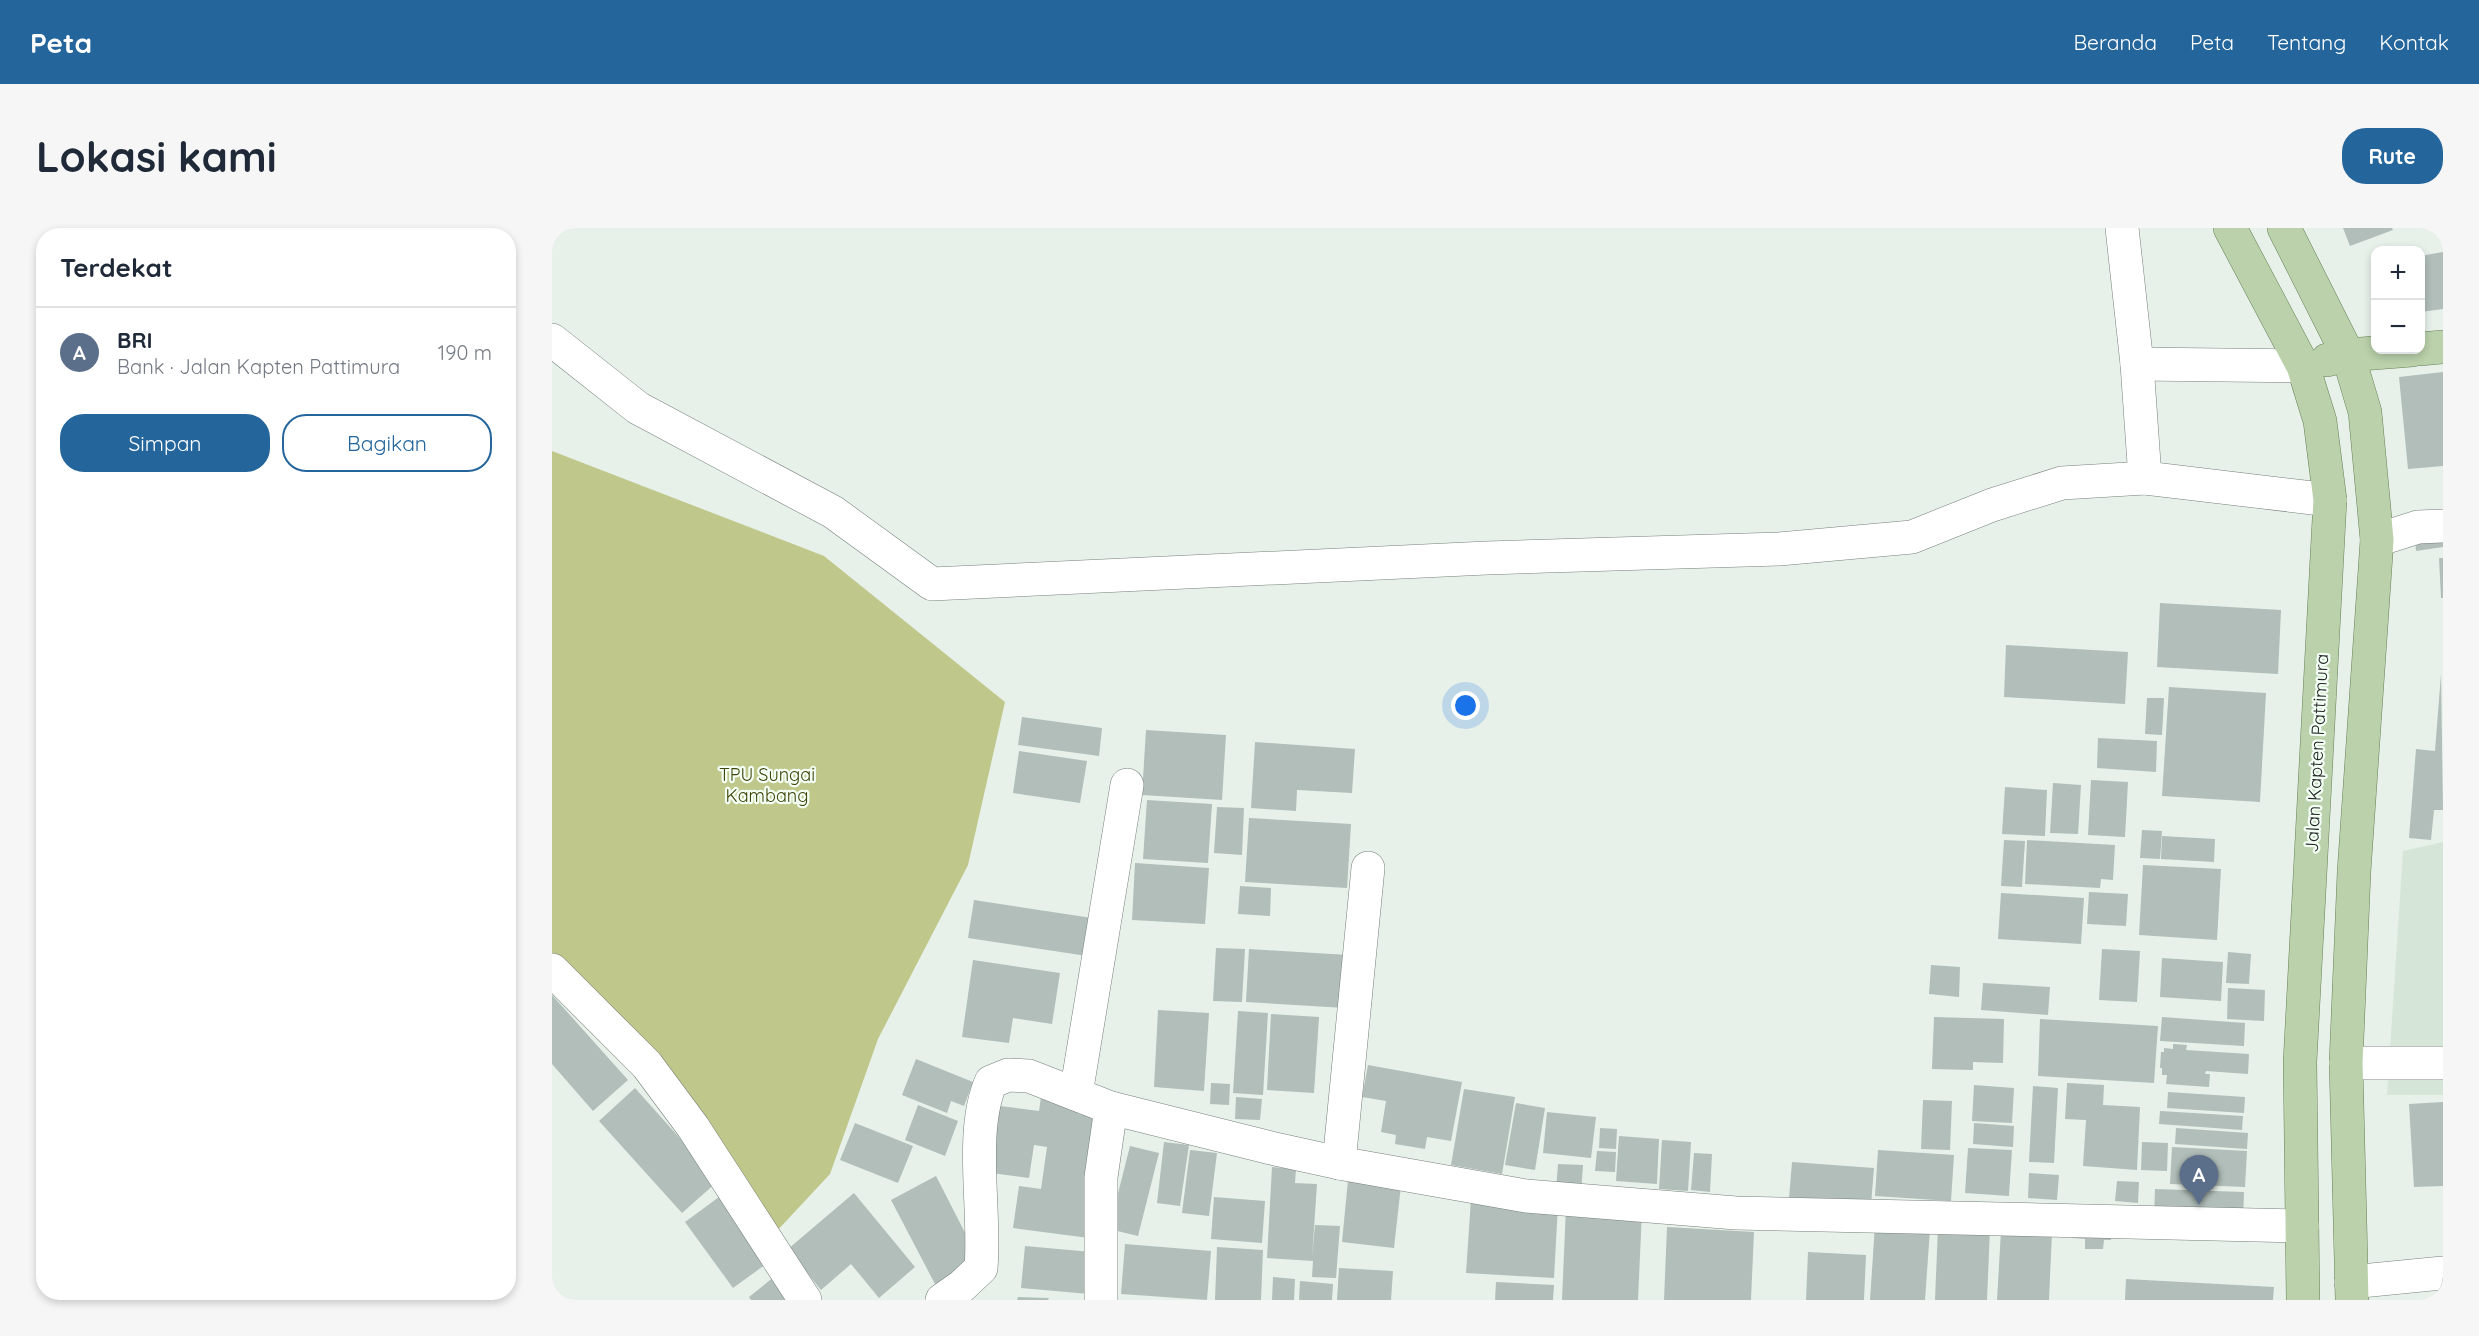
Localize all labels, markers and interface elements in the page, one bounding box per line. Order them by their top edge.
text: Peta [30,25,92,60]
text: Beranda [2073,29,2157,55]
text: Peta [2190,29,2234,55]
text: Tentang [2267,29,2346,55]
text: Kontak [2379,29,2449,55]
button: Rute [2342,128,2443,184]
text: Lokasi kami [36,130,277,183]
map controls [2371,246,2425,354]
button: + [2371,246,2425,300]
text: Terdekat [60,251,173,284]
button: − [2371,300,2425,354]
text: BRI [117,326,153,354]
text: A [73,340,86,365]
text: 190 m [438,340,492,365]
text: Bank · Jalan Kapten Pattimura [117,354,400,379]
button: Simpan [60,414,270,472]
button: Bagikan [282,414,492,472]
street label: Jalan Kapten Pattimura [2300,653,2333,853]
your location [1451,691,1480,720]
park label: TPU Sungai Kambang [719,763,815,807]
pin: A [2180,1156,2218,1205]

